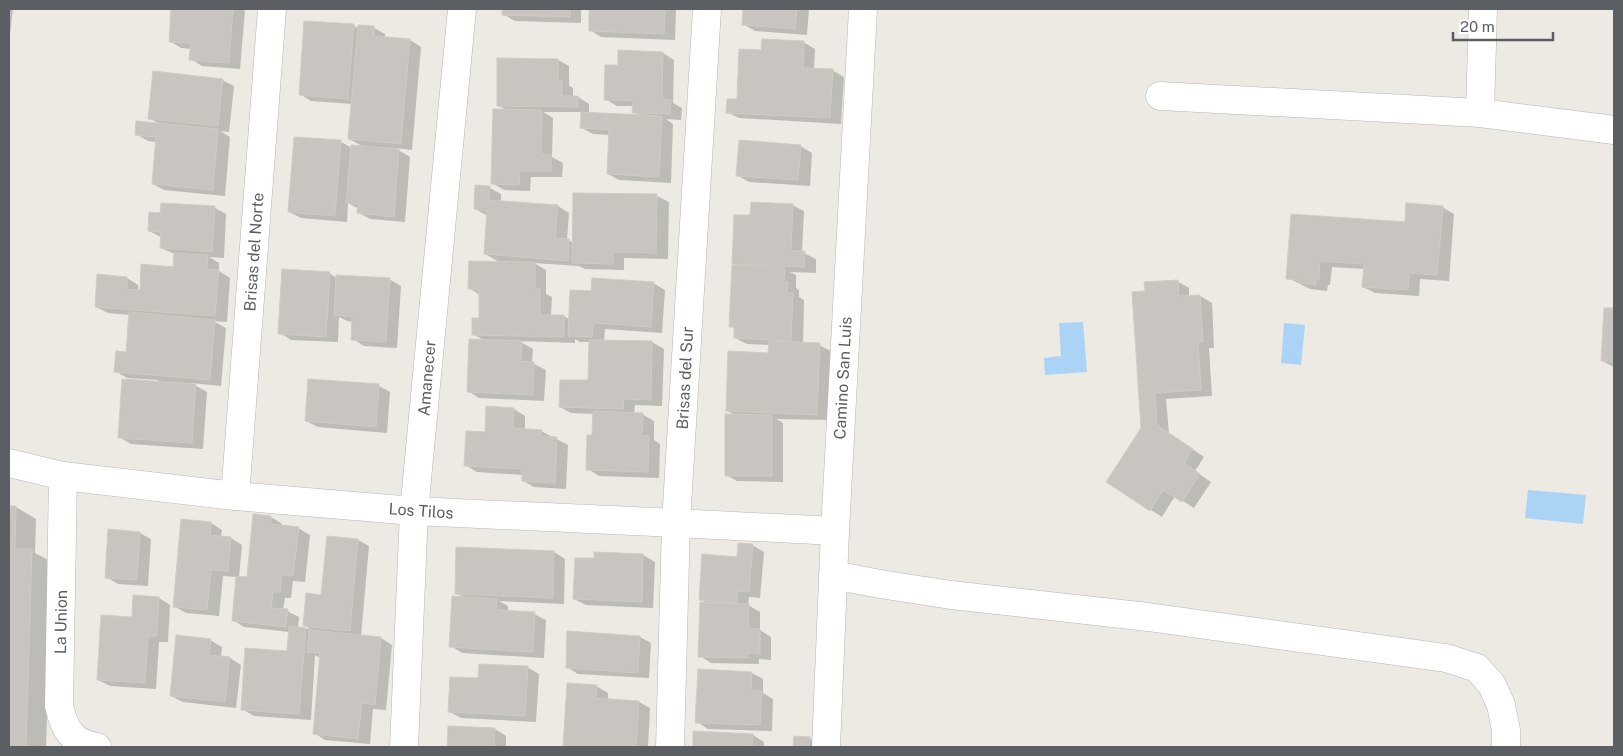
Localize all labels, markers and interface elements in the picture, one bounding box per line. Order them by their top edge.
scale bar [1453,10,1553,42]
text: 20 m [1460,18,1495,35]
street label: Brisas del Norte [240,192,268,312]
street label: Camino San Luis [830,316,856,440]
street label: Brisas del Sur [673,326,697,430]
street label: Amanecer [414,339,440,417]
street label: Los Tilos [388,499,454,523]
street label: La Union [51,590,71,654]

